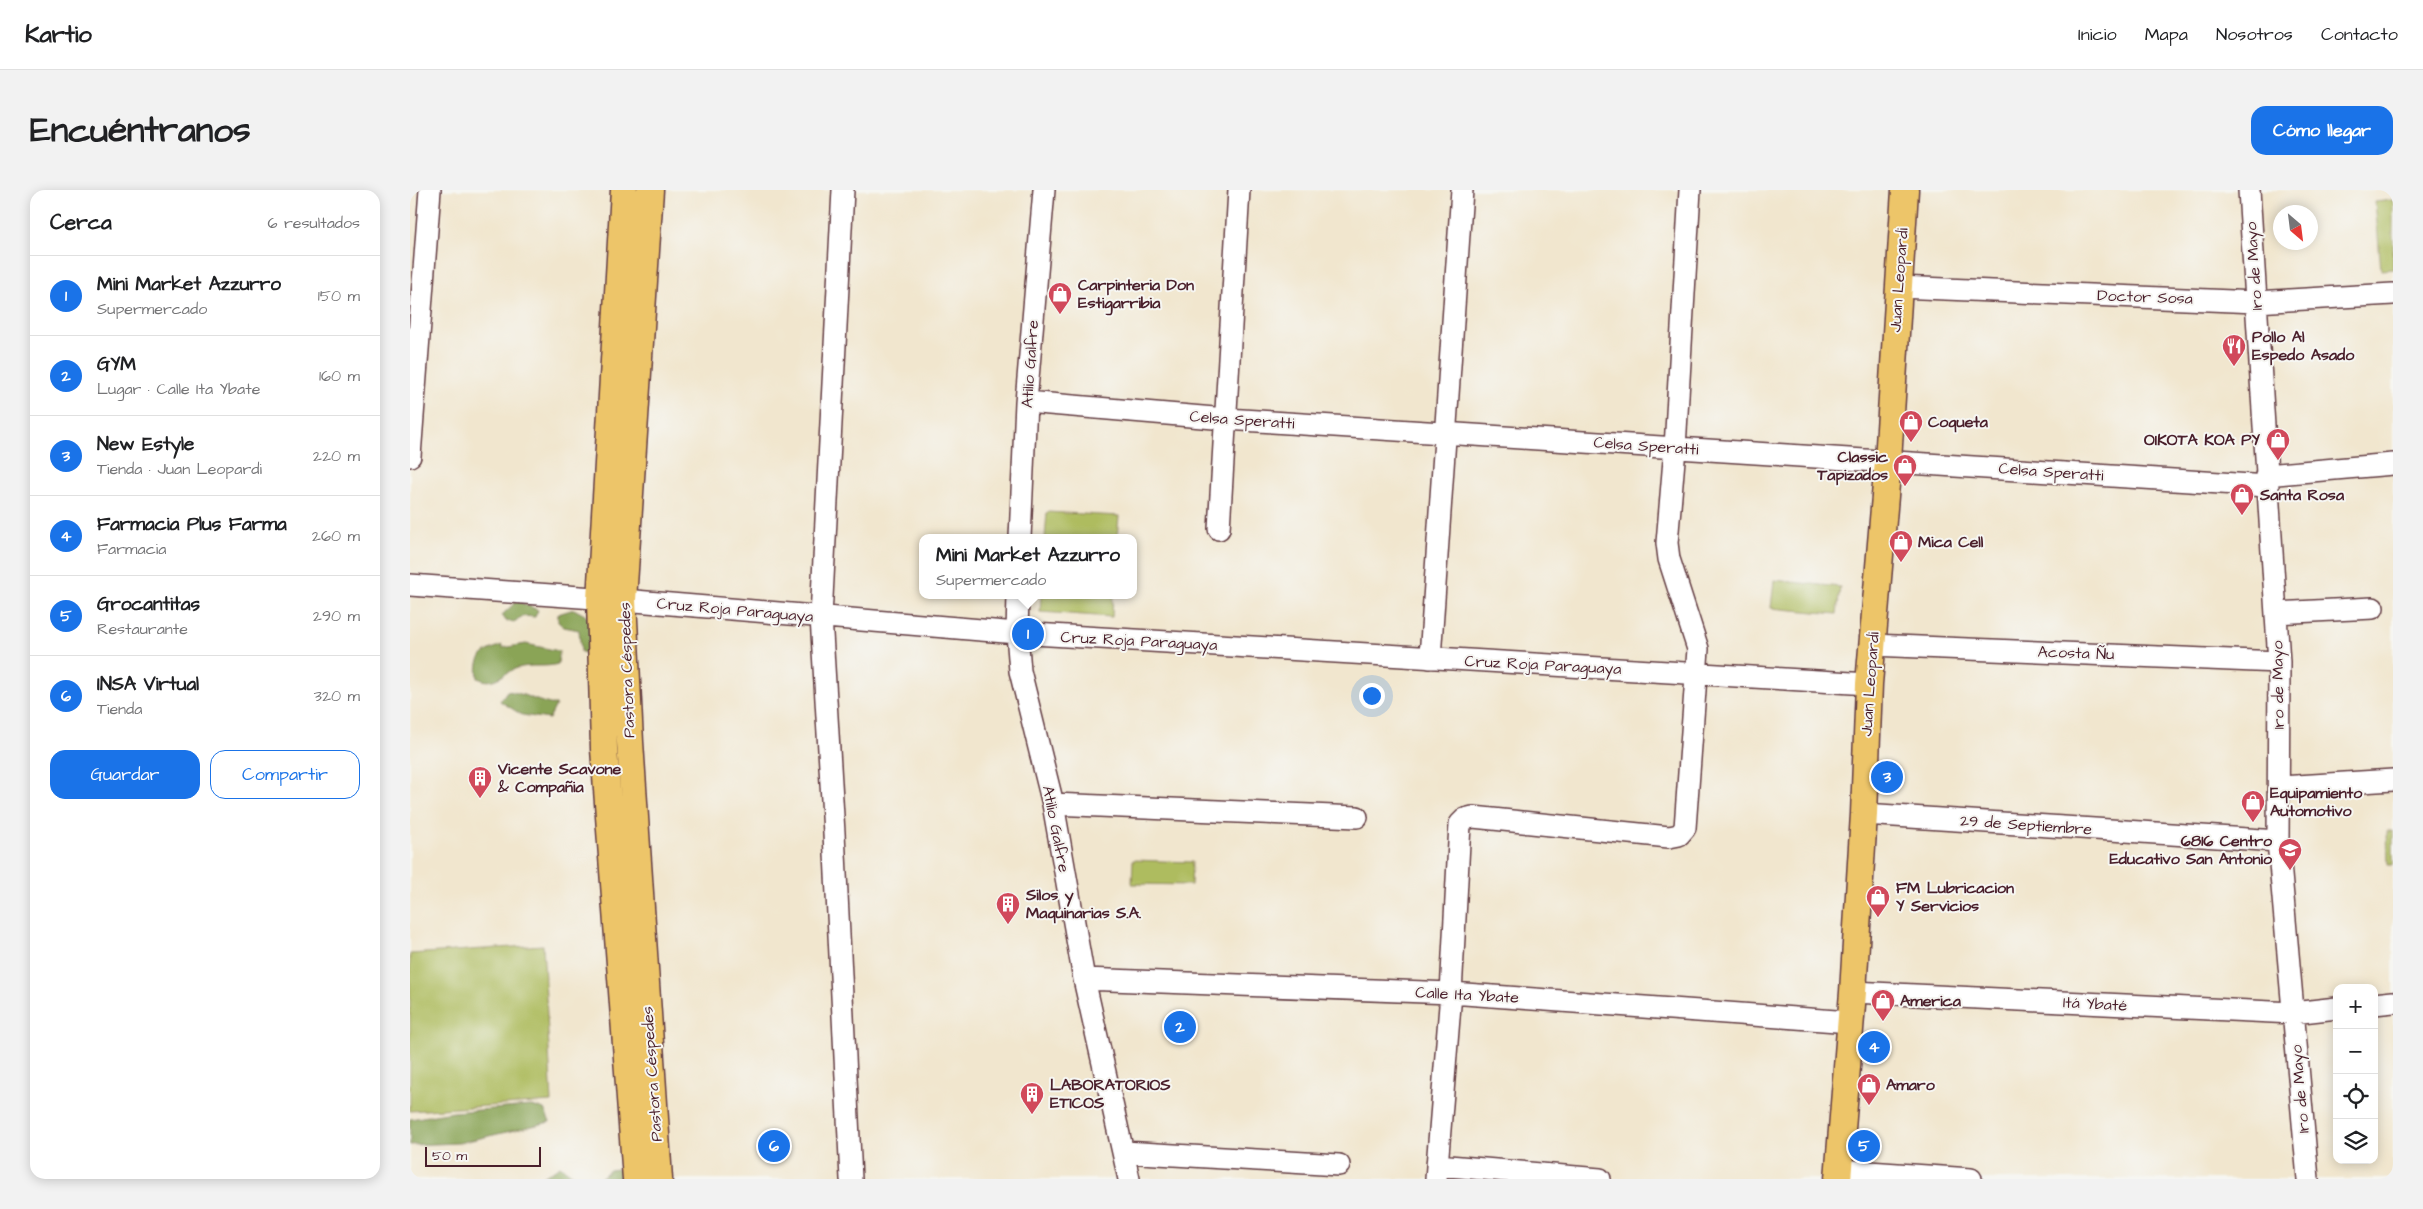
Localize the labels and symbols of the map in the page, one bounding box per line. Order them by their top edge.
north arrow [2273,205,2318,250]
street label: 1ro de Mayo [2240,221,2269,311]
street label: Juan Leopardi [1884,227,1914,333]
place label: Carpinteria Don Estigarribia [1078,274,1194,316]
shop icon: Carpinteria Don Estigarribia [1047,281,1073,315]
street label: Doctor Sosa [2097,284,2193,310]
street label: Atilio Galfre [1016,319,1044,409]
place label: Pollo Al Espedo Asado [2252,326,2355,366]
restaurant icon: Pollo Al Espedo Asado [2221,333,2247,367]
street label: Celsa Speratti [1189,405,1296,435]
shop icon: Coqueta [1898,409,1924,443]
place label: Coqueta [1928,411,1989,433]
shop icon: OIKOTA KOA PY [2265,427,2291,461]
place label: OIKOTA KOA PY [2144,429,2260,451]
street label: Celsa Speratti [1593,431,1700,461]
place label: Classic Tapizados [1816,446,1889,486]
shop icon: Classic Tapizados [1892,453,1918,487]
street label: Celsa Speratti [1998,457,2105,487]
shop icon: Santa Rosa [2229,482,2255,516]
place label: Santa Rosa [2259,484,2345,506]
shop icon: Mica Cell [1888,529,1914,563]
place label: Mica Cell [1918,531,1984,553]
street label: Cruz Roja Paraguaya [656,592,814,629]
street label: Pastora Céspedes [614,602,640,738]
pin: 1 [1012,615,1044,653]
street label: Cruz Roja Paraguaya [1060,626,1218,657]
street label: Juan Leopardi [1855,631,1885,737]
street label: 1ro de Mayo [2266,640,2291,730]
street label: Acosta Ñu [2037,641,2115,665]
street label: Cruz Roja Paraguaya [1464,650,1622,681]
your location [1359,683,1385,709]
place label: Vicente Scavone & Compañia [497,758,622,798]
pin: 3 [1871,758,1903,796]
building icon: Vicente Scavone & Compañia [467,765,493,799]
place label: Equipamiento Automotivo [2270,782,2363,822]
street label: Atilio Galfre [1037,784,1075,875]
shop icon: Equipamiento Automotivo [2240,789,2266,823]
street label: 29 de Septiembre [1959,809,2093,841]
place label: 6816 Centro Educativo San Antonio [2109,830,2273,870]
school or university icon: 6816 Centro Educativo San Antonio [2277,837,2303,871]
place label: FM Lubricacion Y Servicios [1896,877,2014,917]
place label: Silos y Maquinarias S.A. [1025,884,1141,924]
shop icon: FM Lubricacion Y Servicios [1865,884,1891,918]
building icon: Silos y Maquinarias S.A. [995,891,1021,925]
street label: Calle Ita Ybate [1415,981,1520,1009]
shop icon: America [1870,988,1896,1022]
place label: America [1900,990,1962,1012]
street label: Itá Ybaté [2062,991,2128,1017]
street label: Pastora Céspedes [636,1006,668,1142]
pin: 2 [1164,1008,1196,1046]
pin: 4 [1858,1028,1890,1066]
street label: 1ro de Mayo [2285,1044,2316,1134]
shop icon: Amaro [1856,1072,1882,1106]
place label: LABORATORIOS ETICOS [1050,1074,1171,1114]
place label: Amaro [1886,1074,1936,1096]
building icon: LABORATORIOS ETICOS [1019,1081,1045,1115]
pin: 6 [758,1127,790,1165]
pin: 5 [1848,1127,1880,1165]
scale bar [425,1144,541,1167]

